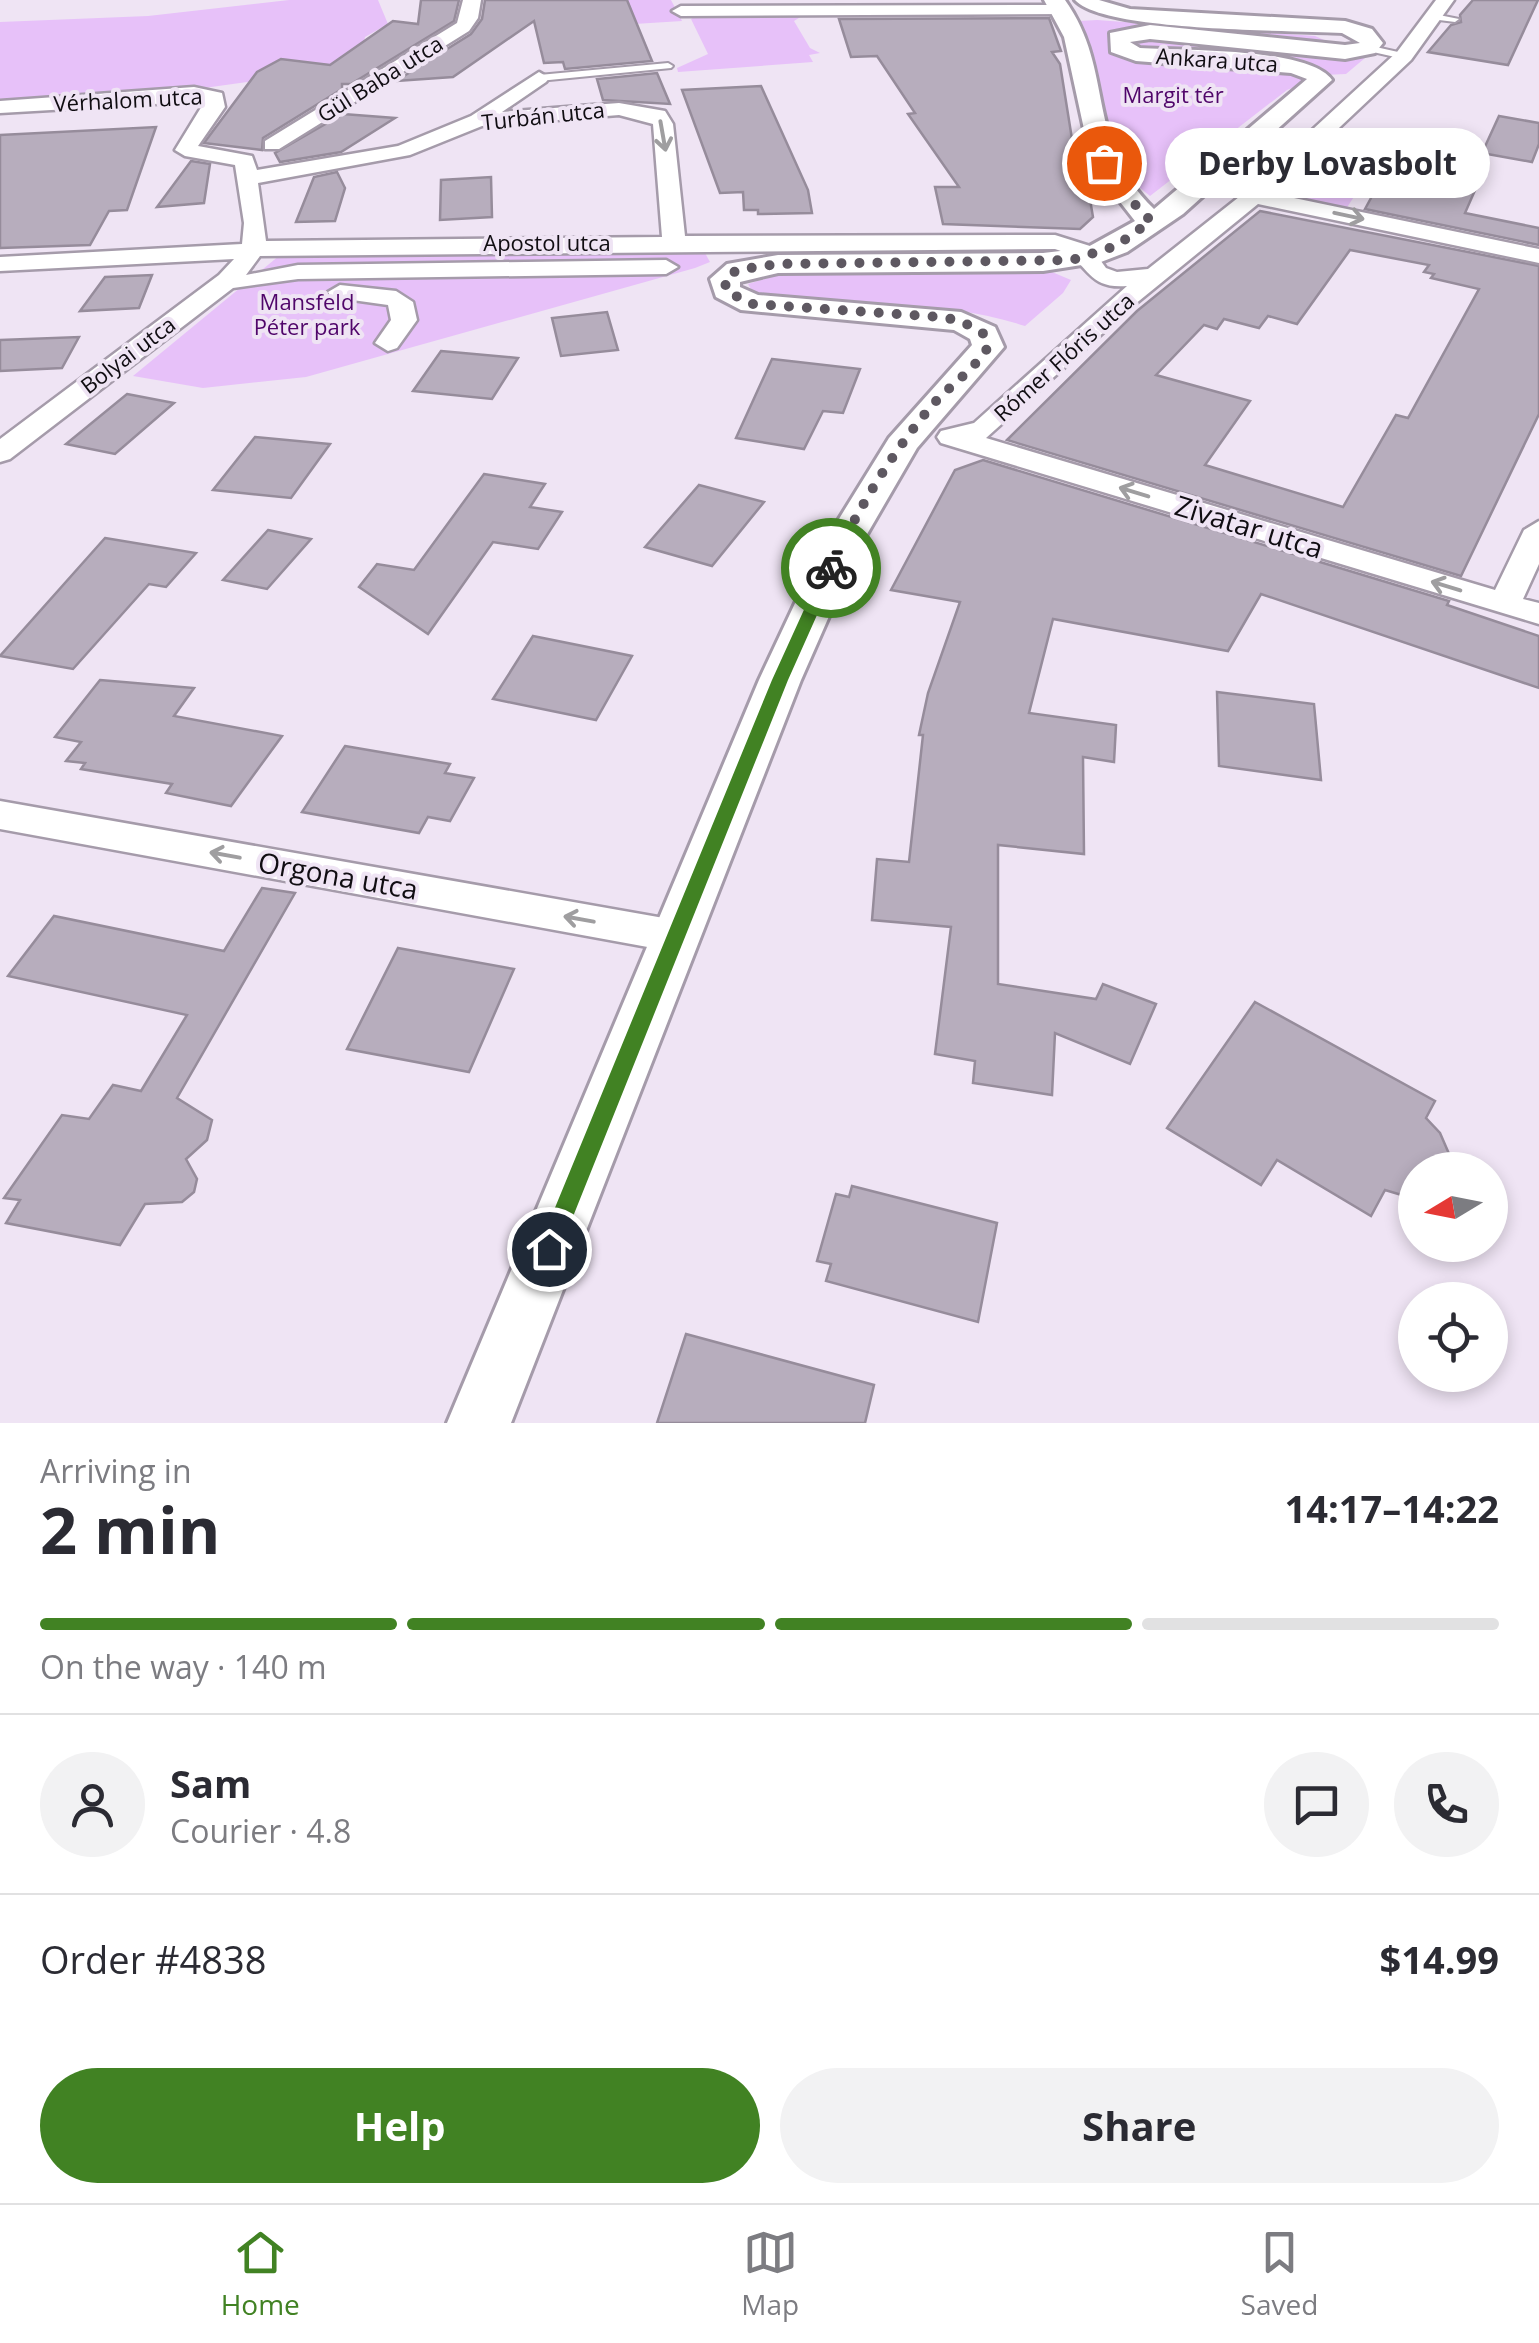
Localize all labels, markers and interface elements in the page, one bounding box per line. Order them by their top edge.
street label: Gül Baba utca [311,28,448,129]
street label: Ankara utca [1155,40,1279,78]
park label: Margit tér [1122,79,1224,109]
street label: Vérhalom utca [53,80,203,118]
street label: Turbán utca [480,94,606,136]
one-way arrow [654,119,673,151]
pin [1062,121,1147,206]
callout: Derby Lovasbolt [1164,128,1489,198]
icon: bag [1077,136,1132,191]
text: Derby Lovasbolt [1198,141,1457,184]
one-way arrow [1332,208,1364,227]
street label: Apostol utca [483,227,611,257]
street label: Rómer Flóris utca [987,285,1140,427]
park label: Mansfeld Péter park [254,286,361,341]
street label: Bolyai utca [74,309,181,400]
one-way arrow [1119,482,1151,500]
street label: Zivatar utca [1171,486,1328,567]
courier [781,518,881,618]
icon: bike [804,541,859,596]
one-way arrow [1430,576,1462,594]
street label: Orgona utca [255,842,421,908]
one-way arrow [209,845,242,864]
one-way arrow [563,909,596,928]
north arrow [1398,1152,1508,1262]
map controls [1398,1152,1508,1392]
pin [507,1207,592,1292]
icon: home [522,1222,577,1277]
button: locate [1398,1282,1508,1392]
text: Arriving in [40,1449,192,1492]
text: 14:17–14:22 [1285,1482,1499,1534]
text: 2 min [40,1485,220,1573]
text: On the way · 140 m [40,1645,327,1688]
button: person [40,1752,145,1857]
button: chat [1264,1752,1369,1857]
button: phone [1394,1752,1499,1857]
text: Sam [170,1757,251,1809]
text: Courier · 4.8 [170,1809,351,1852]
text: Order #4838 [40,1933,267,1985]
text: $14.99 [1380,1933,1499,1985]
button: Help [40,2068,760,2183]
button: Share [780,2068,1499,2183]
tab: Home [221,2225,300,2323]
tab: Map [741,2225,799,2323]
tab: Saved [1241,2225,1318,2323]

